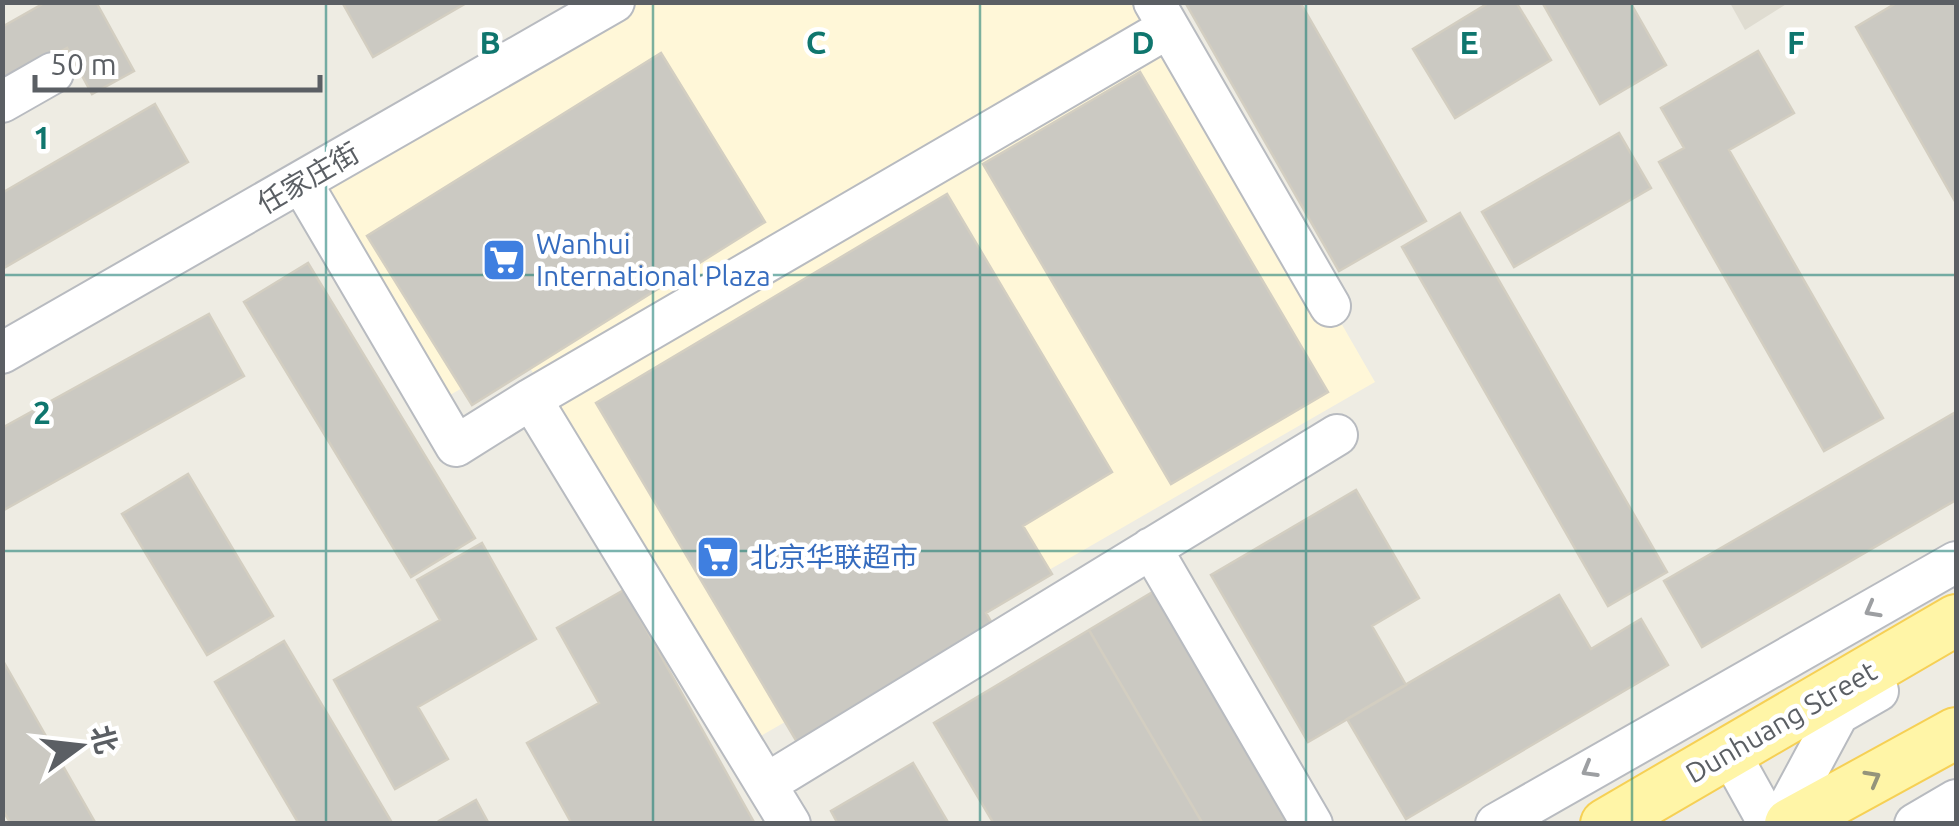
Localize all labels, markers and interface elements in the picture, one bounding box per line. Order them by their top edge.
text: B [479,24,501,60]
text: C [806,24,826,60]
text: D [1131,24,1155,60]
text: E [1459,24,1479,60]
text: F [1787,24,1805,60]
scale bar [35,30,320,92]
text: 50 m [50,47,117,81]
text: 1 [33,119,51,155]
street label: 任家庄街 [251,136,364,219]
place label: Wanhui International Plaza [536,228,771,291]
supermarket icon: Wanhui International Plaza [481,237,527,283]
text: 2 [33,394,51,430]
supermarket icon: 北京华联超市 [695,534,741,580]
place label: 北京华联超市 [750,541,918,572]
one-way arrow [1864,597,1882,617]
street label: Dunhuang Street [1680,654,1882,789]
north arrow [30,696,130,796]
text: 北 [86,722,123,757]
one-way arrow [1582,758,1600,778]
one-way arrow [1862,771,1880,791]

